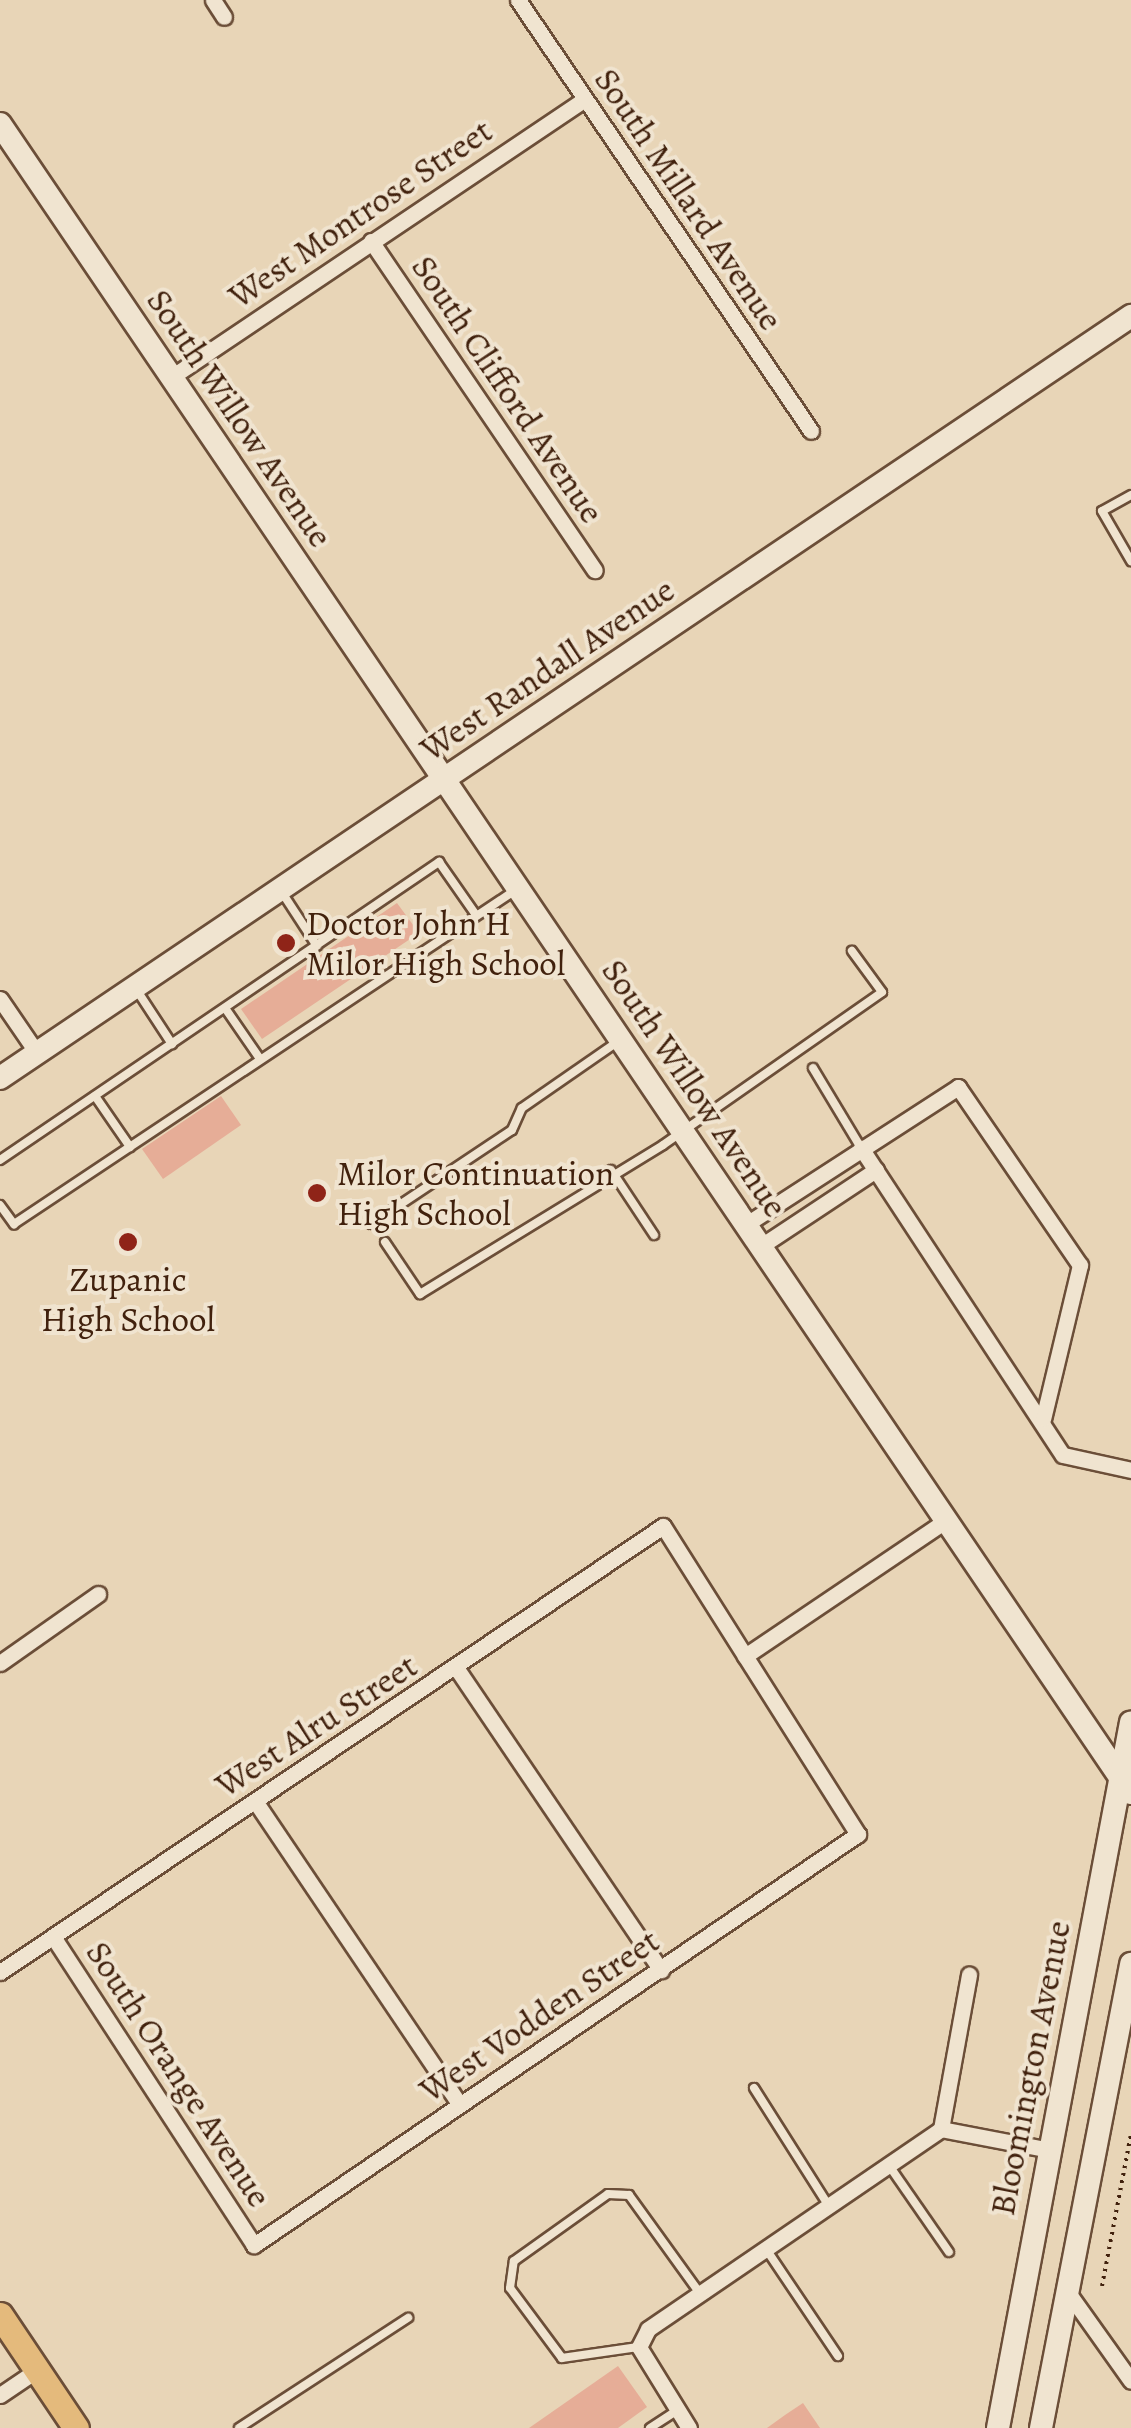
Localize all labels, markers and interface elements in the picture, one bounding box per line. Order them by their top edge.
street label: South Millard Avenue [586,60,792,338]
street label: West Montrose Street [220,109,500,317]
street label: South Clifford Avenue [403,247,613,531]
street label: South Willow Avenue [138,281,342,555]
street label: West Randall Avenue [412,568,682,770]
place label: Doctor John H Milor High School [306,902,565,984]
marker: Doctor John H Milor High School [275,932,297,954]
street label: South Willow Avenue [593,951,797,1225]
place label: Milor Continuation High School [337,1152,614,1234]
marker: Milor Continuation High School [306,1182,328,1204]
marker: Zupanic High School [117,1231,139,1253]
place label: Zupanic High School [41,1258,215,1340]
street label: West Alru Street [207,1644,425,1806]
street label: Bloomington Avenue [981,1917,1079,2219]
street label: West Vodden Street [411,1919,667,2111]
street label: South Orange Avenue [77,1933,281,2215]

